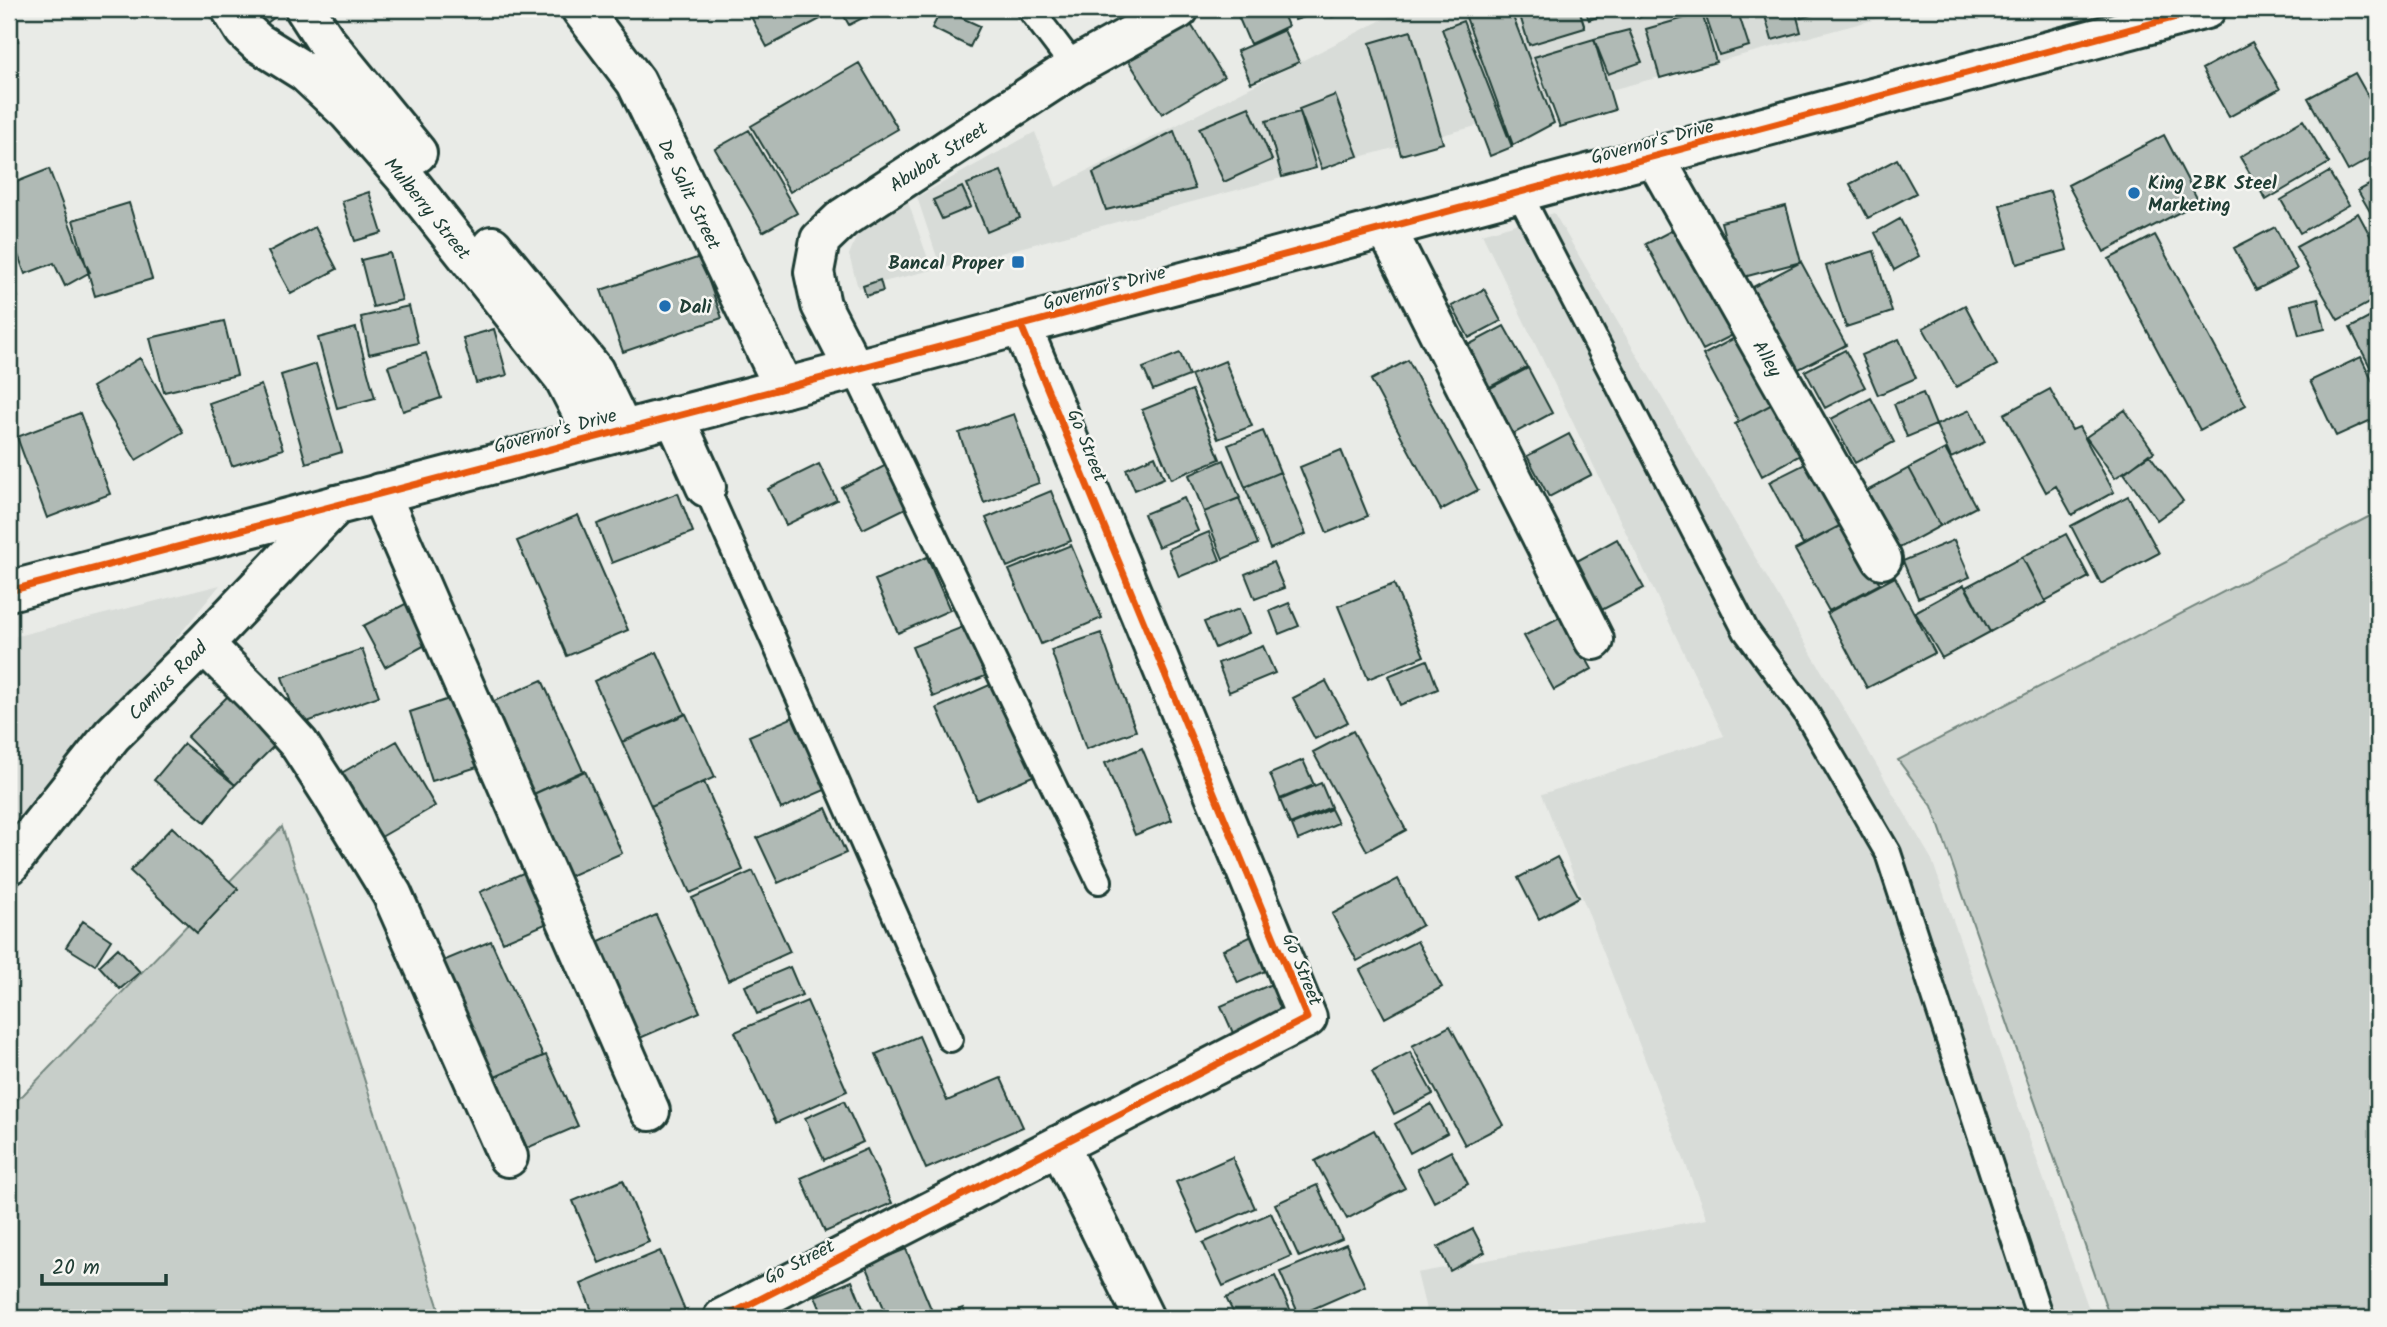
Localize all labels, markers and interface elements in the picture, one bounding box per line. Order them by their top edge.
street label: Governor's Drive [1588,112,1718,174]
street label: Abubot Street [884,114,995,201]
street label: De Salit Street [648,134,728,256]
street label: Mulberry Street [376,151,478,268]
place label: King ZBK Steel Marketing [2148,169,2278,221]
marker: King ZBK Steel Marketing [2126,185,2142,201]
place label: Bancal Proper [888,249,1005,279]
marker: Bancal Proper [1010,254,1026,270]
street label: Governor's Drive [1040,258,1170,320]
place label: Dali [679,293,712,323]
marker: Dali [657,298,673,314]
street label: Alley [1744,335,1789,384]
street label: Governor's Drive [491,401,621,463]
street label: Go Street [1058,405,1115,487]
street label: Camias Road [122,634,216,728]
street label: Go Street [1273,929,1330,1011]
street label: Go Street [759,1232,841,1293]
scale bar [42,1243,166,1287]
text: 20 m [52,1252,100,1285]

